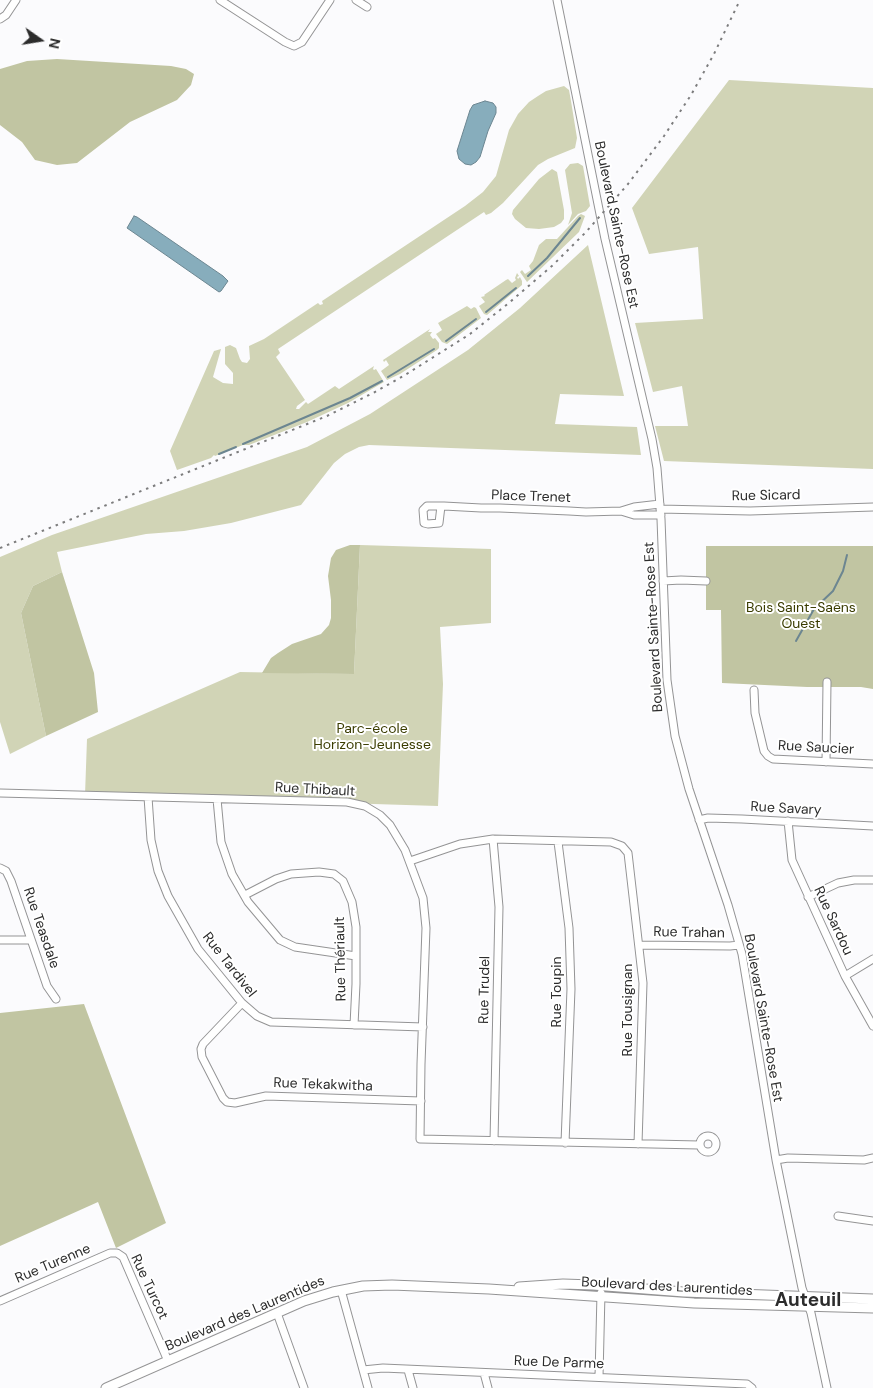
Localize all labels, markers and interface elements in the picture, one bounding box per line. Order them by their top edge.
north arrow [15,15,65,65]
text: N [45,36,65,50]
street label: Boulevard Sainte-Rose Est [590,140,642,310]
street label: Place Trenet [491,487,571,507]
street label: Rue Sicard [731,487,801,505]
street label: Boulevard Sainte-Rose Est [641,541,667,713]
park label: Bois Saint-Saëns Ouest [746,600,856,632]
park label: Parc-école Horizon-Jeunesse [313,721,431,754]
street label: Rue Saucier [777,738,855,758]
street label: Rue Thibault [274,780,356,800]
street label: Rue Savary [750,799,822,819]
street label: Rue Sardou [810,884,856,958]
street label: Rue Teasdale [19,885,63,971]
street label: Rue Thériault [332,917,350,1001]
street label: Rue Trahan [653,924,725,942]
street label: Rue Tardivel [198,929,260,1001]
street label: Boulevard Sainte-Rose Est [740,933,786,1103]
street label: Rue Trudel [476,956,494,1024]
street label: Rue Toupin [549,956,565,1028]
street label: Rue Tousignan [620,964,636,1056]
street label: Rue Tekakwitha [273,1075,373,1095]
street label: Rue Turenne [13,1241,93,1287]
street label: Rue Turcot [127,1252,171,1322]
street label: Boulevard des Laurentides [163,1273,327,1355]
street label: Boulevard des Laurentides [581,1274,753,1300]
district label: Auteuil [775,1290,841,1312]
street label: Rue De Parme [514,1353,604,1373]

